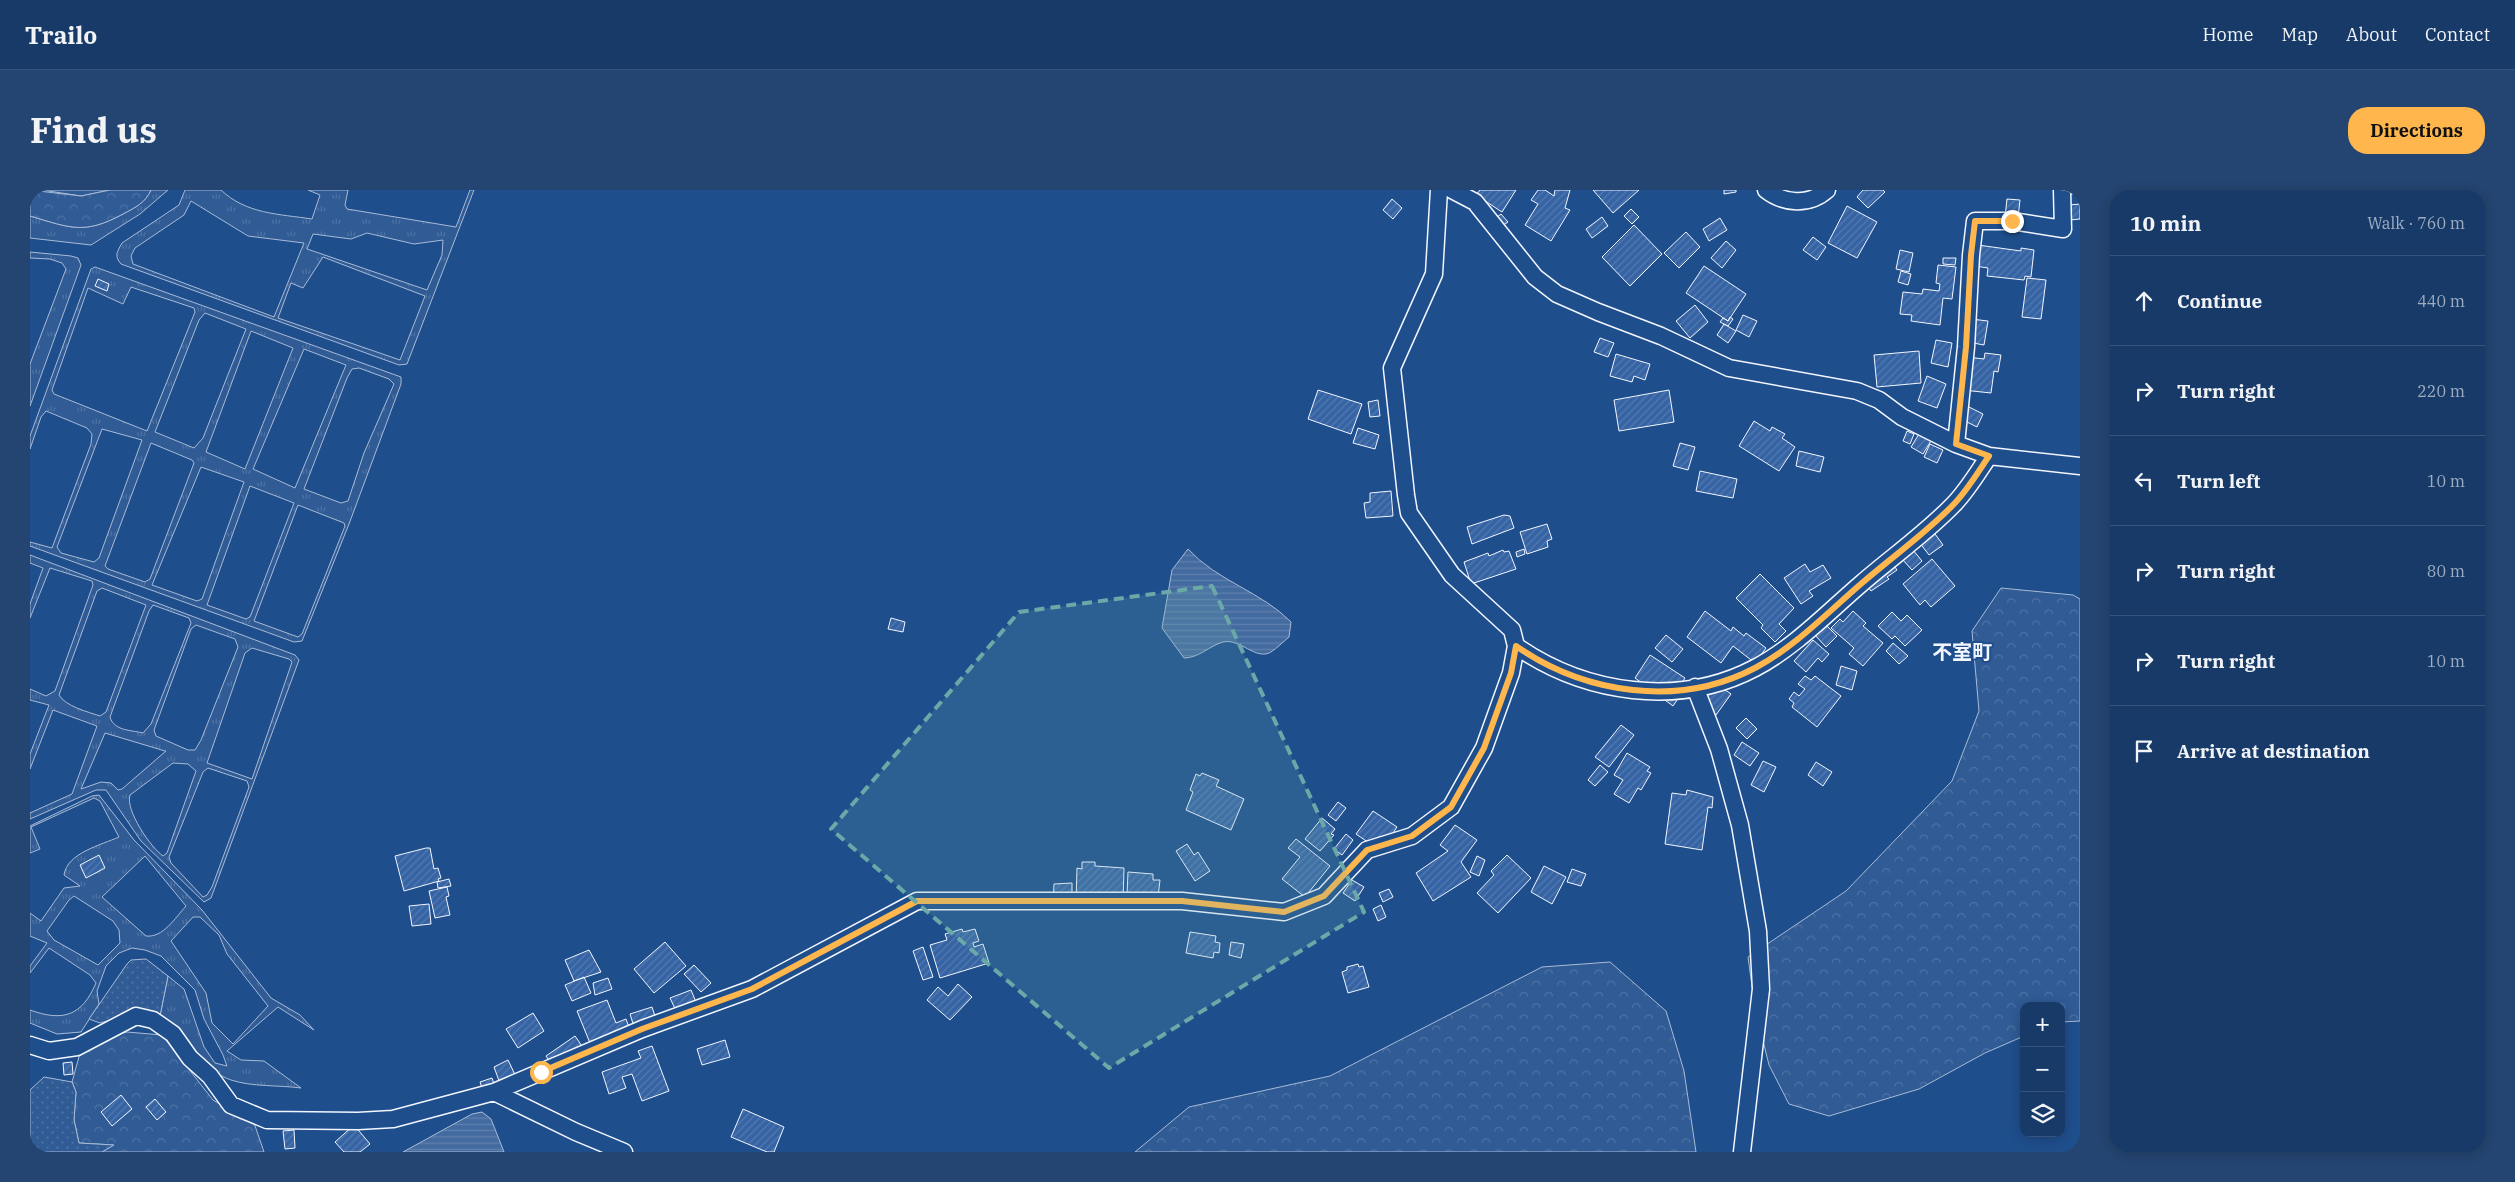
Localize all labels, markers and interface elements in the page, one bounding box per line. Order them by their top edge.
text: Trailo [25,19,97,51]
text: Home [2202,23,2254,46]
text: Map [2282,23,2318,46]
text: About [2346,23,2397,46]
text: Contact [2425,23,2490,46]
text: Find us [30,107,157,153]
button: Directions [2348,107,2485,154]
text: 10 min [2130,209,2201,237]
route end [2001,210,2024,233]
text: Walk · 760 m [2367,213,2465,233]
icon: ahead [2130,287,2158,315]
text: Continue [2177,289,2262,313]
text: 440 m [2417,291,2465,311]
icon: right [2130,377,2158,405]
text: Turn right [2177,379,2275,403]
text: 220 m [2417,381,2465,401]
icon: left [2130,467,2158,495]
text: Turn left [2177,469,2260,493]
text: 10 m [2427,471,2465,491]
icon: right [2130,557,2158,585]
text: Turn right [2177,559,2275,583]
text: 80 m [2427,561,2465,581]
district label: 不室町 [1932,638,1992,665]
icon: right [2130,647,2158,675]
text: Turn right [2177,649,2275,673]
text: 10 m [2427,651,2465,671]
icon: arrive [2130,737,2158,765]
text: Arrive at destination [2177,739,2370,763]
map controls [2020,1002,2065,1137]
button: + [2020,1002,2065,1047]
button: − [2020,1047,2065,1092]
route start [530,1061,553,1084]
button: layers [2020,1092,2065,1137]

